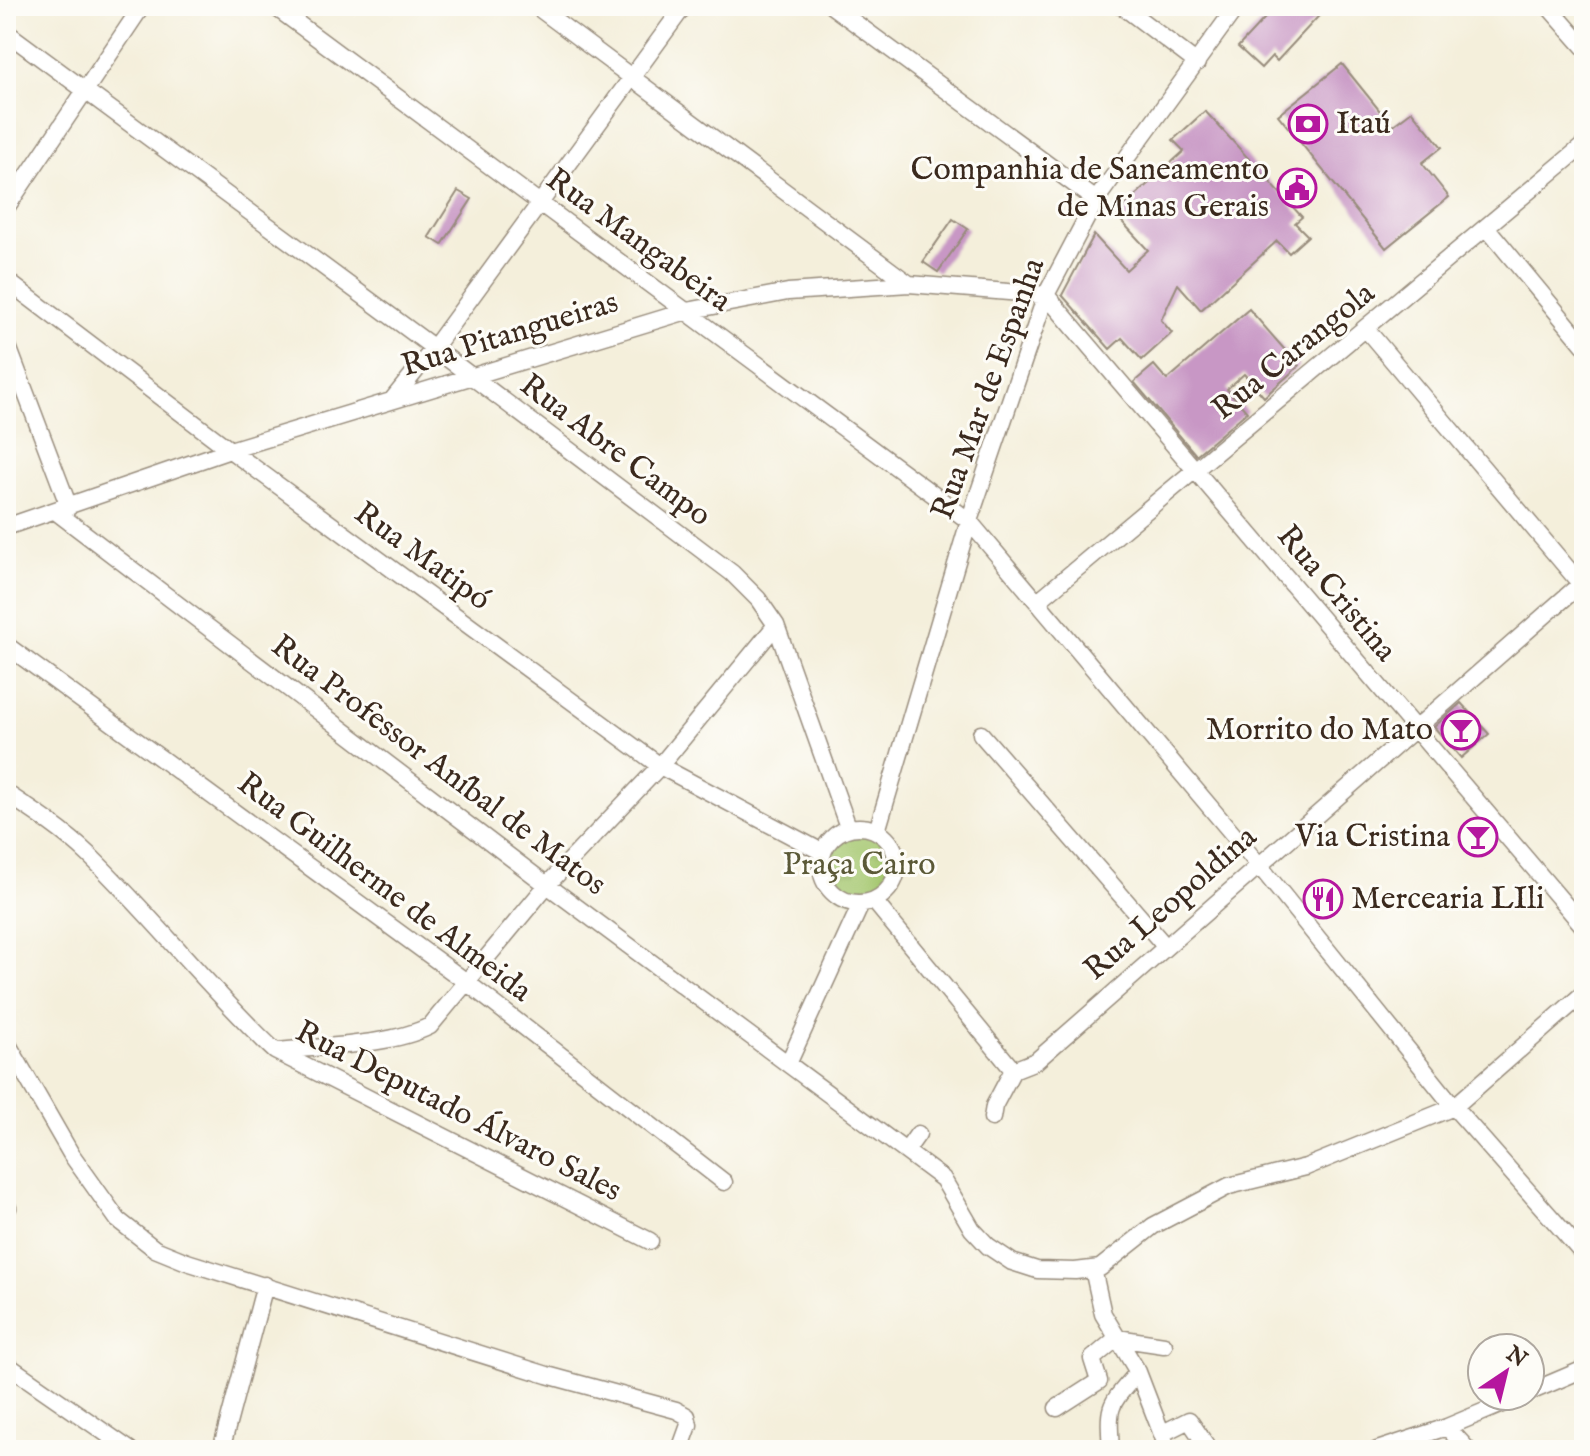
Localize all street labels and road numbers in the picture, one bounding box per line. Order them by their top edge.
street label: Rua Mangabeira [537,160,739,322]
street label: Rua Mar de Espanha [923,252,1055,525]
street label: Rua Carangola [1204,274,1384,430]
street label: Rua Pitangueiras [397,283,623,387]
street label: Rua Abre Campo [511,366,719,536]
street label: Rua Matipó [345,494,499,620]
street label: Rua Cristina [1267,517,1405,671]
street label: Rua Professor Aníbal de Matos [262,626,614,906]
street label: Rua Guilherme de Almeida [229,764,540,1012]
street label: Rua Leopoldina [1076,818,1266,990]
street label: Rua Deputado Álvaro Sales [288,1011,628,1212]

